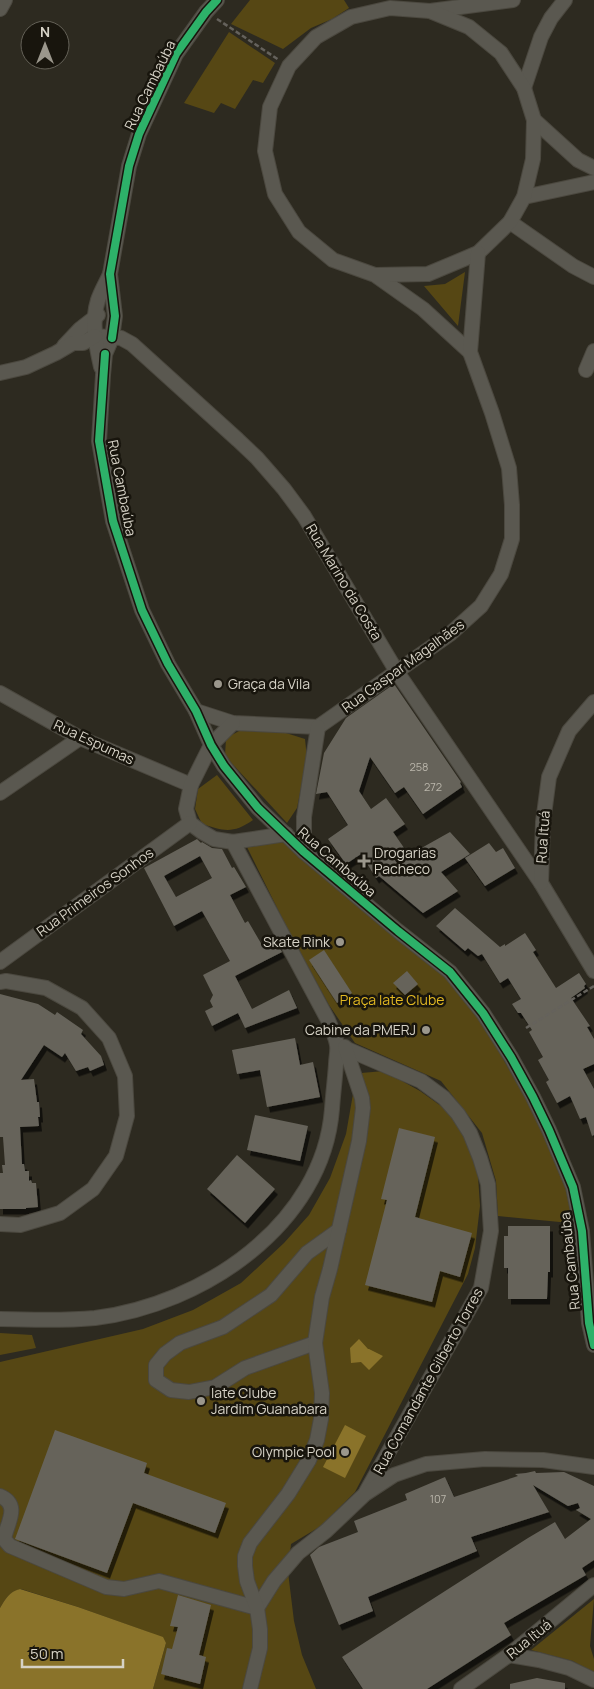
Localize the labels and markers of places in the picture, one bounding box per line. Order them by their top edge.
place label: Graça da Vila [228,674,310,693]
marker: Graça da Vila [212,678,224,690]
place label: Drogarias Pacheco [374,843,436,878]
marker: Drogarias Pacheco [358,855,370,867]
place label: Skate Rink [263,932,331,951]
marker: Skate Rink [334,936,346,948]
place label: Cabine da PMERJ [305,1020,416,1039]
marker: Cabine da PMERJ [420,1024,432,1036]
place label: Iate Clube Jardim Guanabara [211,1383,327,1418]
marker: Iate Clube Jardim Guanabara [195,1395,207,1407]
place label: Olympic Pool [252,1442,335,1461]
marker: Olympic Pool [339,1446,351,1458]

